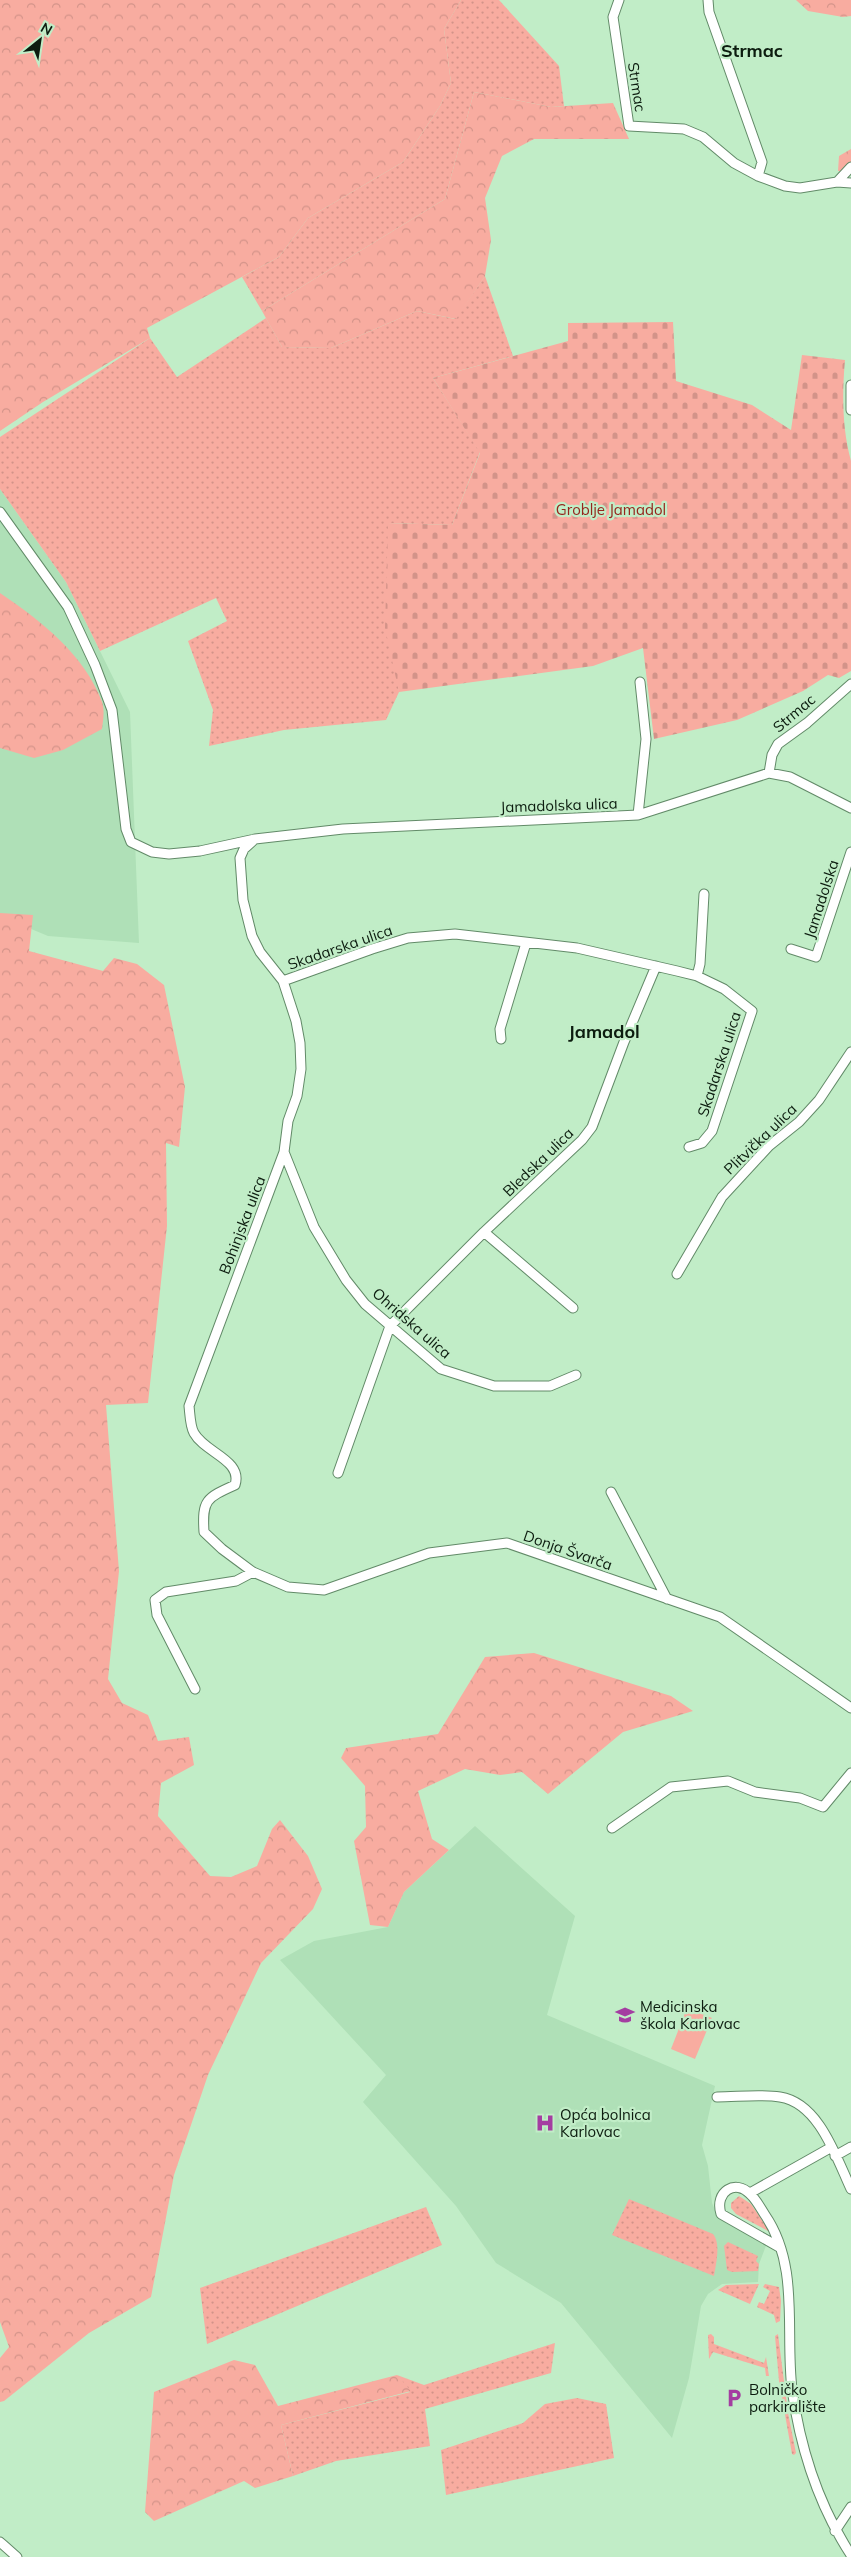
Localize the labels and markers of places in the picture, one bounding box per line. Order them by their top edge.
place label: Medicinska škola Karlovac [640,1997,740,2033]
school or university icon: Medicinska škola Karlovac [614,2004,636,2026]
place label: Opća bolnica Karlovac [560,2105,651,2141]
hospital icon: Opća bolnica Karlovac [534,2112,556,2134]
place label: Bolničko parkiralište [749,2380,826,2416]
parking icon: Bolničko parkiralište [723,2387,745,2409]

